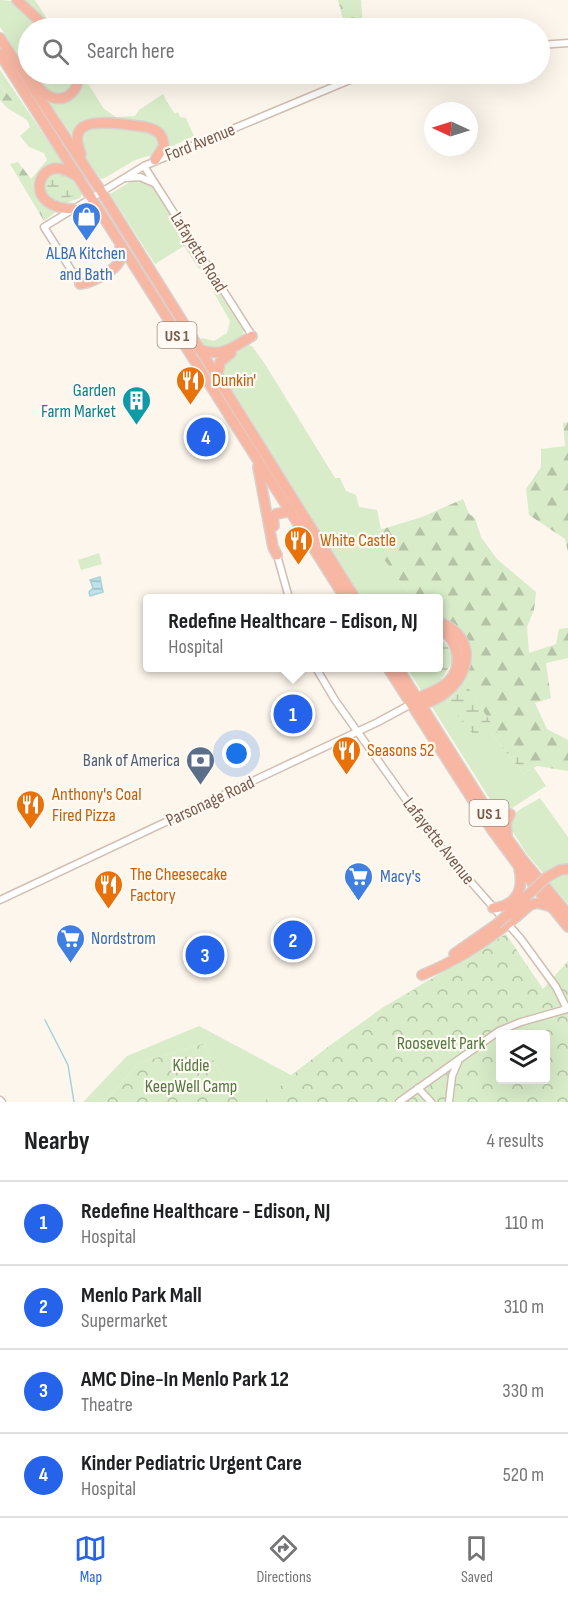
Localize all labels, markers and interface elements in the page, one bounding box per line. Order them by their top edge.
search box [18,18,550,84]
icon: search [39,35,72,68]
text: Search here [87,38,174,65]
north arrow [424,102,478,156]
street label: Ford Avenue [162,119,238,166]
shop icon: ALBA Kitchen and Bath [70,200,102,242]
street label: Lafayette Road [166,208,231,296]
place label: ALBA Kitchen and Bath [45,243,126,285]
road number: US 1 [158,322,196,348]
restaurant icon: Dunkin' [175,364,207,406]
place label: Dunkin' [212,370,256,391]
place label: Garden Farm Market [41,380,117,422]
building icon: Garden Farm Market [121,384,153,426]
pin: 4 [186,414,226,460]
restaurant icon: White Castle [283,524,315,566]
place label: White Castle [320,530,396,551]
popup [143,594,443,672]
text: Redefine Healthcare - Edison, NJ [168,608,418,635]
text: Hospital [168,635,223,659]
pin: 1 [274,692,312,736]
restaurant icon: Seasons 52 [330,734,362,776]
your location [222,739,251,768]
place label: Seasons 52 [367,740,434,761]
bank icon: Bank of America [185,744,217,786]
place label: Bank of America [83,750,180,771]
street label: Parsonage Road [163,772,258,831]
place label: Anthony's Coal Fired Pizza [51,784,142,826]
restaurant icon: Anthony's Coal Fired Pizza [15,788,47,830]
street label: Lafayette Avenue [398,794,479,889]
road number: US 1 [470,800,508,826]
supermarket icon: Macy's [343,860,375,902]
place label: The Cheesecake Factory [130,864,227,906]
place label: Macy's [380,866,421,887]
restaurant icon: The Cheesecake Factory [93,868,125,910]
pin: 2 [274,918,312,962]
supermarket icon: Nordstrom [54,922,86,964]
place label: Nordstrom [91,928,156,949]
pin: 3 [186,932,224,978]
map controls [496,1030,550,1084]
button: layers [496,1030,550,1084]
park label: Roosevelt Park [397,1033,485,1054]
park label: Kiddie KeepWell Camp [145,1055,237,1097]
text: Nearby [24,1126,90,1157]
text: 4 results [487,1129,544,1153]
text: Redefine Healthcare - Edison, NJ [81,1198,330,1225]
text: 1 [40,1211,47,1235]
text: 110 m [505,1211,544,1235]
text: Hospital [81,1225,136,1249]
text: Menlo Park Mall [81,1282,202,1309]
text: 2 [39,1295,48,1319]
text: 310 m [504,1295,544,1319]
text: Supermarket [81,1309,168,1333]
text: AMC Dine-In Menlo Park 12 [81,1366,289,1393]
text: 3 [39,1379,48,1403]
text: 330 m [502,1379,544,1403]
text: Theatre [81,1393,133,1417]
text: Kinder Pediatric Urgent Care [81,1450,302,1477]
text: 4 [39,1463,48,1487]
text: 520 m [503,1463,544,1487]
text: Hospital [81,1477,136,1501]
tab: Map [74,1532,107,1587]
tab: Directions [256,1532,311,1587]
tab: Saved [460,1532,493,1587]

